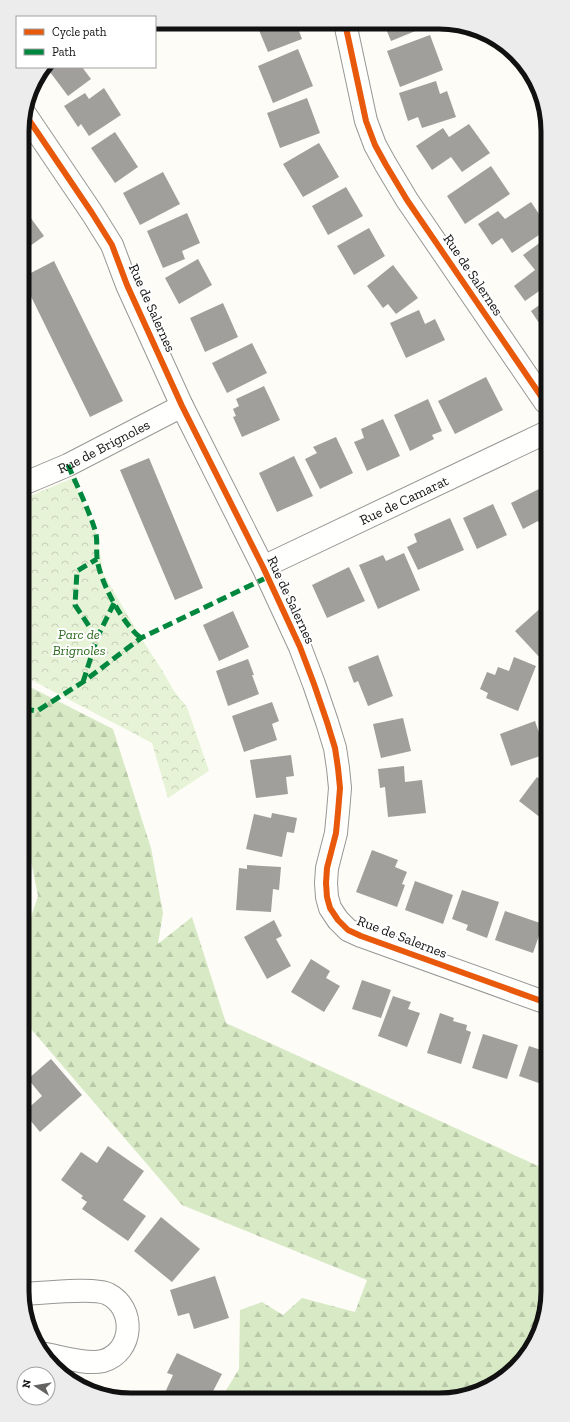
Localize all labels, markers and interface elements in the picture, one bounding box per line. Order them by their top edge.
legend [16,16,156,68]
text: Cycle path [52,25,107,39]
text: Path [52,45,76,59]
street label: Rue de Salernes [439,231,507,319]
street label: Rue de Salernes [125,261,179,355]
street label: Rue de Brignoles [55,416,153,477]
street label: Rue de Camarat [357,471,452,528]
street label: Rue de Salernes [263,553,319,647]
park label: Parc de Brignoles [52,626,106,659]
street label: Rue de Salernes [355,912,449,962]
north arrow [16,1366,56,1406]
text: N [19,1378,34,1389]

